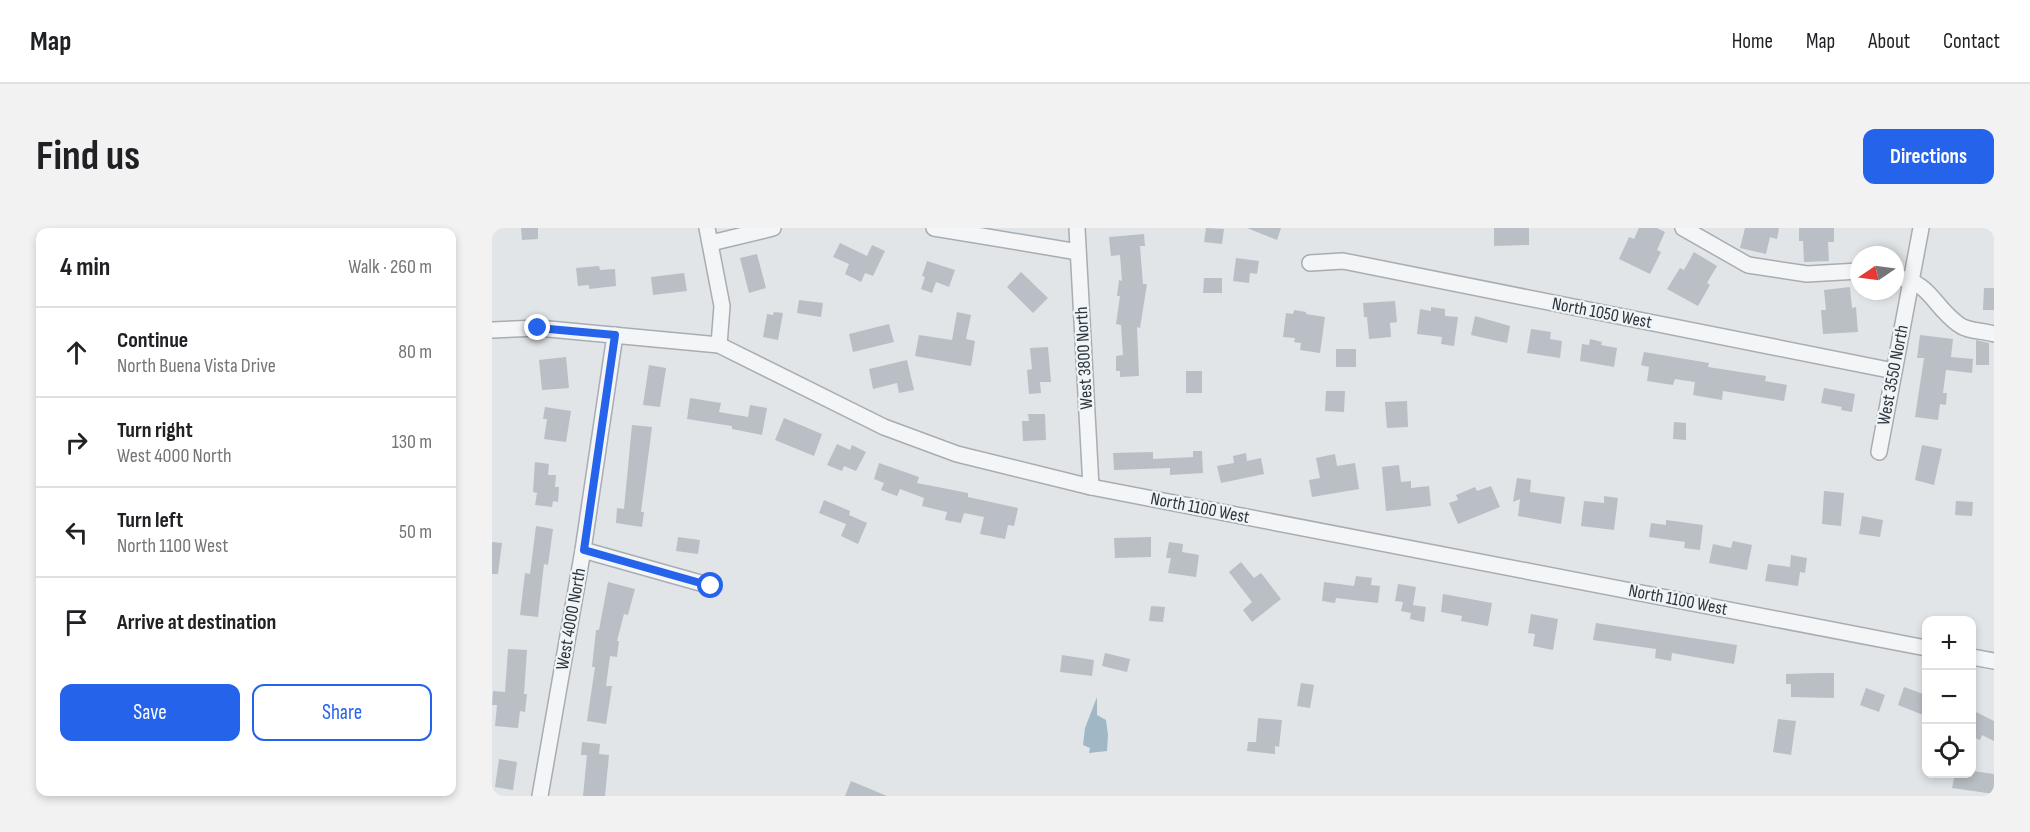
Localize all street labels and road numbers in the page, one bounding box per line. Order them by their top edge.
street label: North 1050 West [1550,293,1654,333]
street label: West 3800 North [1071,306,1097,410]
street label: West 3550 North [1873,323,1913,427]
street label: North 1100 West [1149,488,1252,528]
street label: West 4000 North [552,566,590,672]
street label: North 1100 West [1627,580,1730,620]

